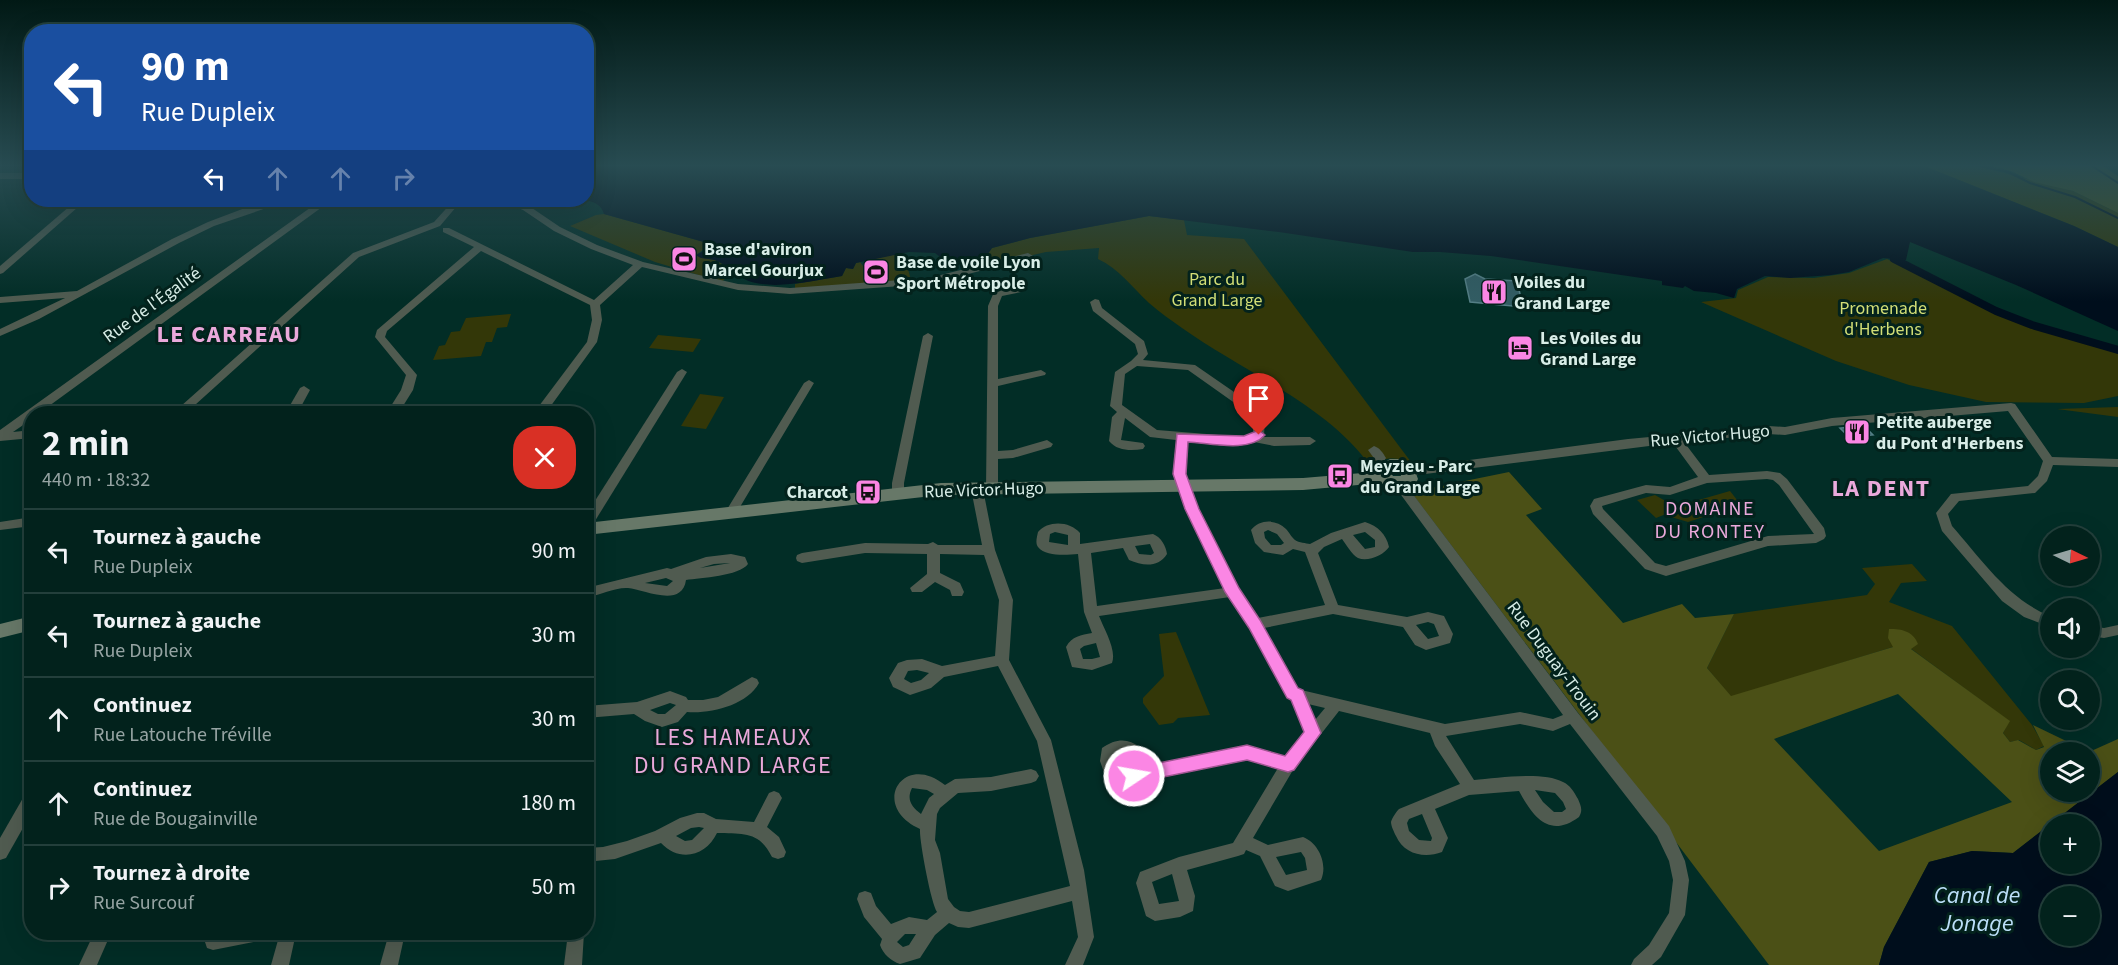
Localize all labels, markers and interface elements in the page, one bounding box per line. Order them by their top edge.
text: 90 m [141,37,230,97]
icon: left [42,48,120,126]
text: Rue Dupleix [141,93,275,132]
icon: left [198,162,231,195]
icon: ahead [261,162,294,195]
icon: ahead [324,162,357,195]
icon: right [387,162,420,195]
place label: Base d'aviron Marcel Gourjux [704,237,824,283]
sports icon: Base d'aviron Marcel Gourjux [669,244,699,274]
place label: Base de voile Lyon Sport Métropole [896,250,1041,296]
sports icon: Base de voile Lyon Sport Métropole [861,257,891,287]
street label: Rue de l'Égalité [98,261,206,349]
park label: Parc du Grand Large [1171,267,1263,313]
place label: Voiles du Grand Large [1513,270,1610,316]
restaurant icon: Voiles du Grand Large [1479,277,1509,307]
park label: Promenade d'Herbens [1839,296,1927,342]
district label: LE CARREAU [156,317,302,352]
place label: Les Voiles du Grand Large [1540,326,1641,372]
hotel icon: Les Voiles du Grand Large [1505,333,1535,363]
pin [1233,373,1284,435]
icon: arrive [1242,382,1275,415]
place label: Petite auberge du Pont d'Herbens [1876,410,2024,456]
restaurant icon: Petite auberge du Pont d'Herbens [1842,417,1872,447]
text: 2 min [42,418,130,469]
street label: Rue Victor Hugo [1649,418,1771,454]
button: close [513,426,576,489]
place label: Meyzieu - Parc du Grand Large [1360,454,1480,500]
bus stop icon: Meyzieu - Parc du Grand Large [1325,461,1355,491]
text: 440 m · 18:32 [42,466,150,494]
district label: LA DENT [1831,471,1931,506]
street label: Rue Victor Hugo [924,475,1044,505]
bus stop icon: Charcot [853,477,883,507]
place label: Charcot [786,480,848,505]
district label: DOMAINE DU RONTEY [1654,495,1766,546]
text: Tournez à gauche [93,521,261,553]
north arrow [2040,526,2100,586]
map controls [2040,526,2100,946]
icon: left [42,535,75,568]
text: 90 m [531,535,576,567]
text: Rue Dupleix [93,553,192,581]
street label: Rue Duguay-Trouin [1501,596,1607,726]
button: sound [2040,598,2100,658]
text: Tournez à gauche [93,605,261,637]
icon: left [42,619,75,652]
text: 30 m [531,619,576,651]
text: Rue Dupleix [93,637,192,665]
button: search [2040,670,2100,730]
text: Continuez [93,689,192,721]
icon: ahead [42,703,75,736]
text: 30 m [531,703,576,735]
district label: LES HAMEAUX DU GRAND LARGE [634,720,832,783]
text: Rue Latouche Tréville [93,721,272,749]
button: layers [2040,742,2100,802]
position arrow [1102,744,1166,808]
text: Continuez [93,773,192,805]
icon: ahead [42,787,75,820]
text: 180 m [521,787,576,819]
text: Rue de Bougainville [93,805,258,833]
button: + [2040,814,2100,874]
text: Tournez à droite [93,857,250,889]
icon: right [42,871,75,904]
text: 50 m [531,871,576,903]
water label: Canal de Jonage [1934,878,2020,941]
button: − [2040,886,2100,946]
text: Rue Surcouf [93,889,194,917]

